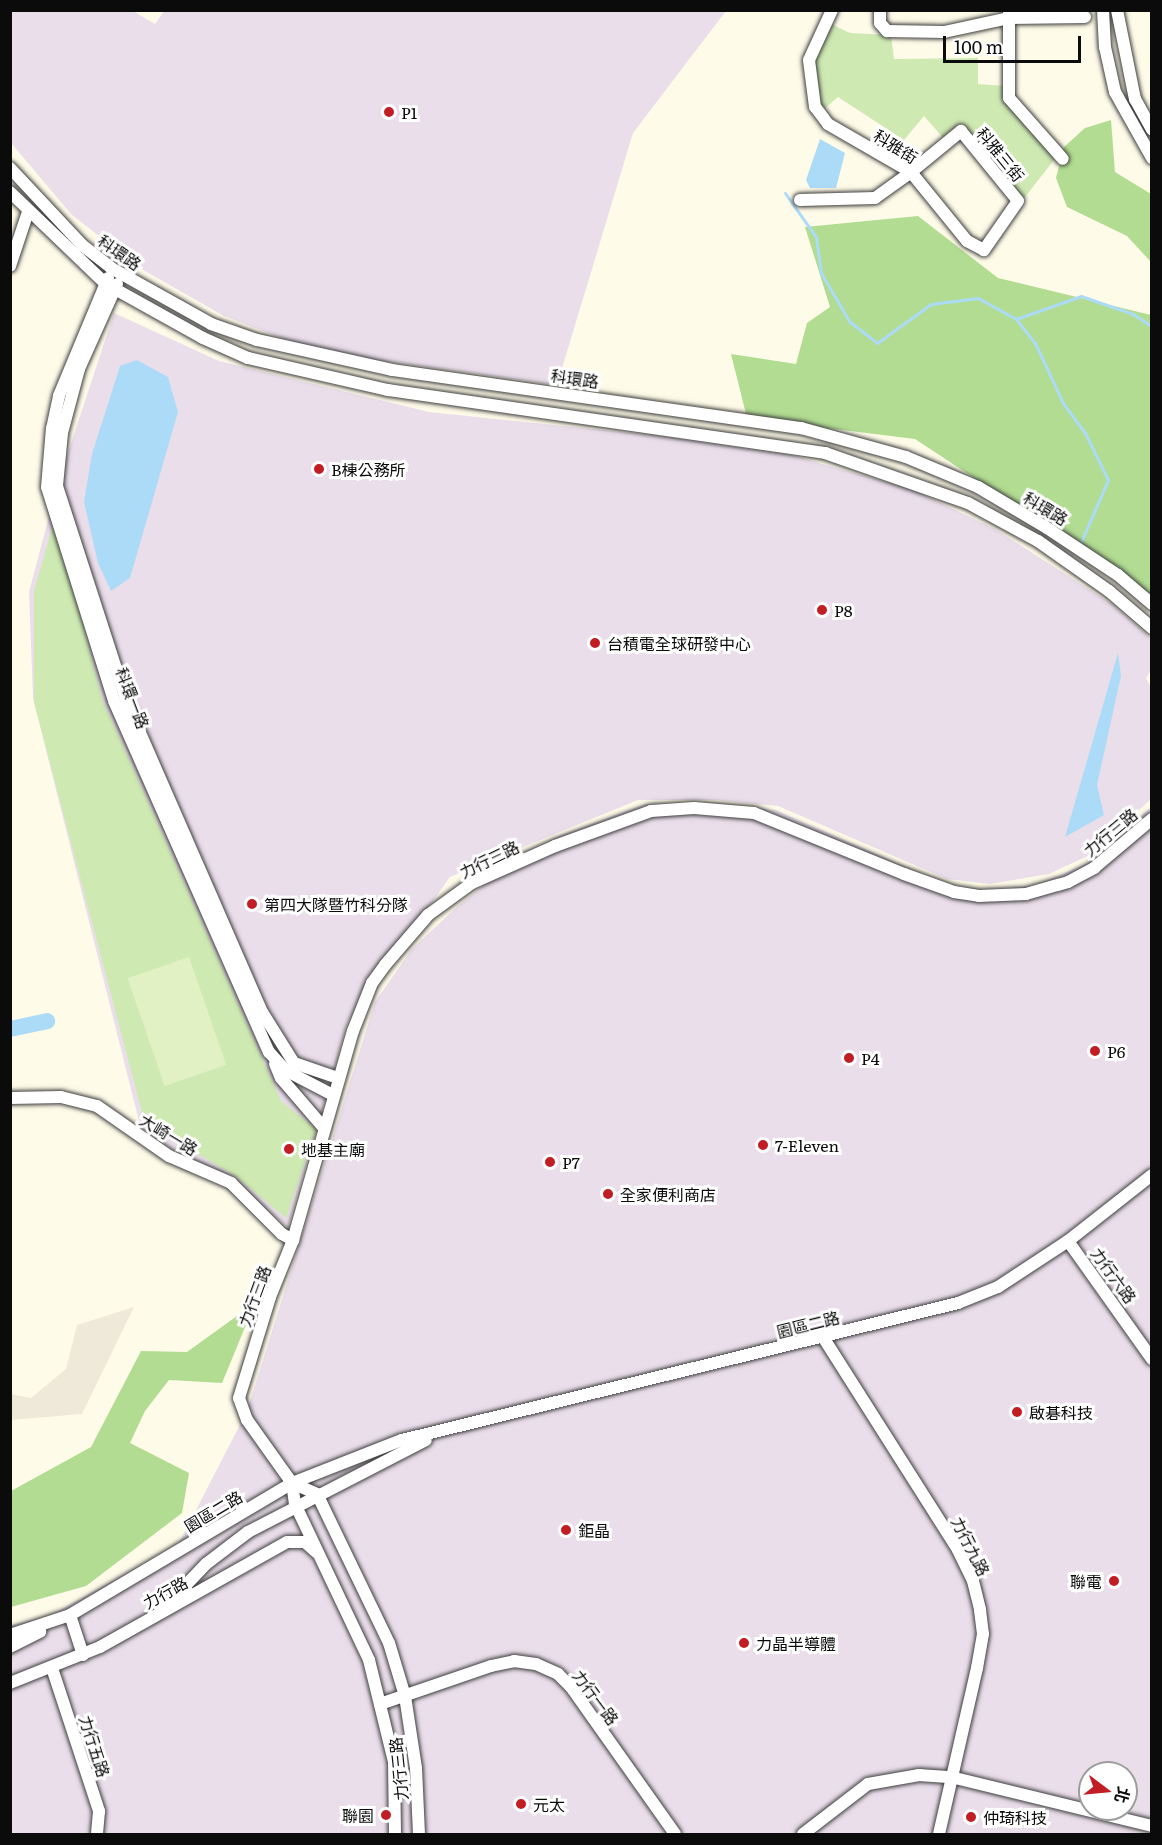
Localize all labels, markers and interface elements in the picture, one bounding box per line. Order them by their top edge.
scale bar [946,24,1084,62]
text: 100 m [954,33,1003,60]
place label: P1 [401,102,417,122]
marker: P1 [382,105,396,119]
street label: 科雅三街 [973,123,1029,185]
street label: 科雅街 [871,125,921,167]
street label: 科環路 [95,230,145,274]
street label: 科環路 [550,365,600,391]
place label: B棟公務所 [331,459,406,479]
marker: B棟公務所 [312,462,326,476]
street label: 科環路 [1020,487,1072,529]
place label: P8 [834,600,852,620]
marker: P8 [815,603,829,617]
place label: 台積電全球研發中心 [607,633,751,653]
marker: 台積電全球研發中心 [588,636,602,650]
street label: 科環一路 [113,665,153,731]
street label: 力行三路 [1079,804,1141,860]
street label: 力行三路 [456,836,522,882]
place label: 第四大隊暨竹科分隊 [264,894,408,914]
marker: 第四大隊暨竹科分隊 [245,897,259,911]
place label: P6 [1107,1041,1125,1061]
marker: P6 [1088,1044,1102,1058]
place label: P4 [861,1048,879,1068]
marker: P4 [842,1051,856,1065]
street label: 大崎一路 [137,1109,201,1159]
place label: 7-Eleven [775,1135,839,1155]
marker: 7-Eleven [756,1138,770,1152]
place label: 地基主廟 [301,1139,365,1159]
marker: 地基主廟 [282,1142,296,1156]
place label: P7 [562,1152,580,1172]
marker: P7 [543,1155,557,1169]
place label: 全家便利商店 [620,1184,716,1204]
marker: 全家便利商店 [601,1187,615,1201]
street label: 力行六路 [1087,1243,1141,1307]
street label: 力行三路 [234,1263,274,1329]
street label: 園區二路 [775,1307,841,1341]
place label: 啟碁科技 [1029,1402,1093,1422]
marker: 啟碁科技 [1010,1405,1024,1419]
street label: 園區二路 [181,1486,245,1536]
street label: 力行九路 [948,1513,994,1579]
place label: 鉅晶 [578,1520,610,1540]
marker: 鉅晶 [559,1523,573,1537]
place label: 聯電 [1070,1571,1102,1591]
street label: 力行路 [139,1572,191,1612]
marker: 聯電 [1107,1574,1121,1588]
place label: 力晶半導體 [756,1633,836,1653]
marker: 力晶半導體 [737,1636,751,1650]
street label: 力行一路 [569,1666,623,1728]
street label: 力行五路 [76,1713,114,1779]
street label: 力行三路 [385,1736,411,1802]
north arrow [1078,1761,1138,1821]
text: 北 [1110,1784,1137,1806]
place label: 元太 [533,1794,565,1814]
marker: 元太 [514,1797,528,1811]
place label: 聯園 [342,1805,374,1825]
place label: 仲琦科技 [983,1807,1047,1827]
marker: 聯園 [379,1808,393,1822]
marker: 仲琦科技 [964,1810,978,1824]

